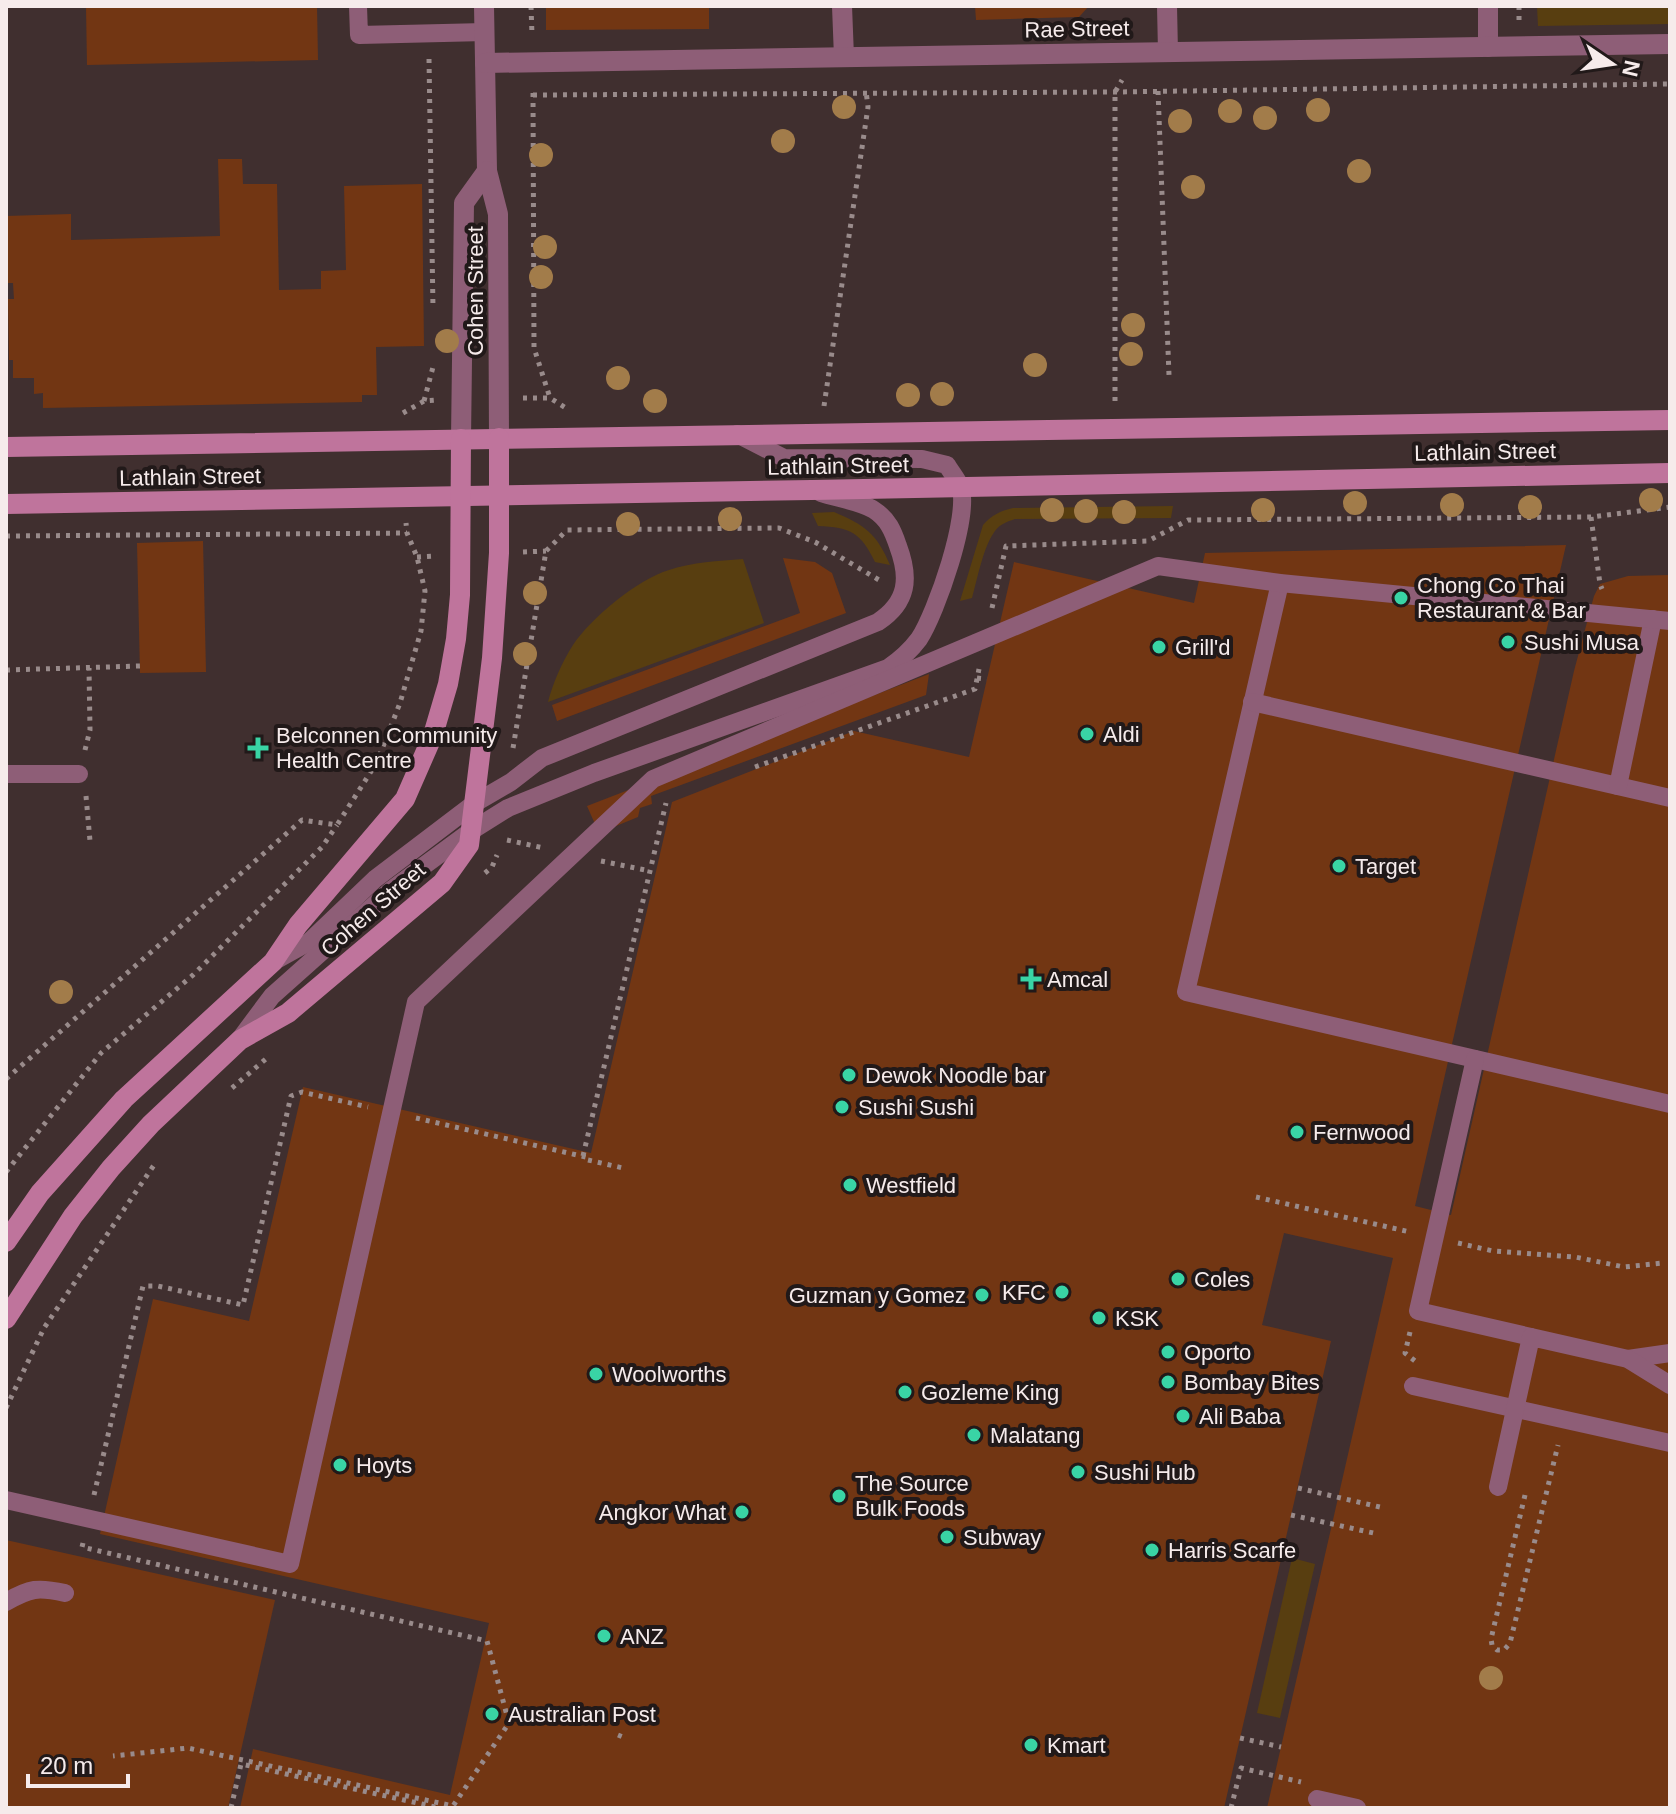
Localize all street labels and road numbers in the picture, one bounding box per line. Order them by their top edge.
street label: Rae Street [1024,16,1130,42]
street label: Cohen Street [463,226,488,356]
street label: Lathlain Street [1414,438,1556,466]
street label: Lathlain Street [767,452,909,480]
street label: Lathlain Street [119,463,261,491]
street label: Cohen Street [316,857,430,961]

